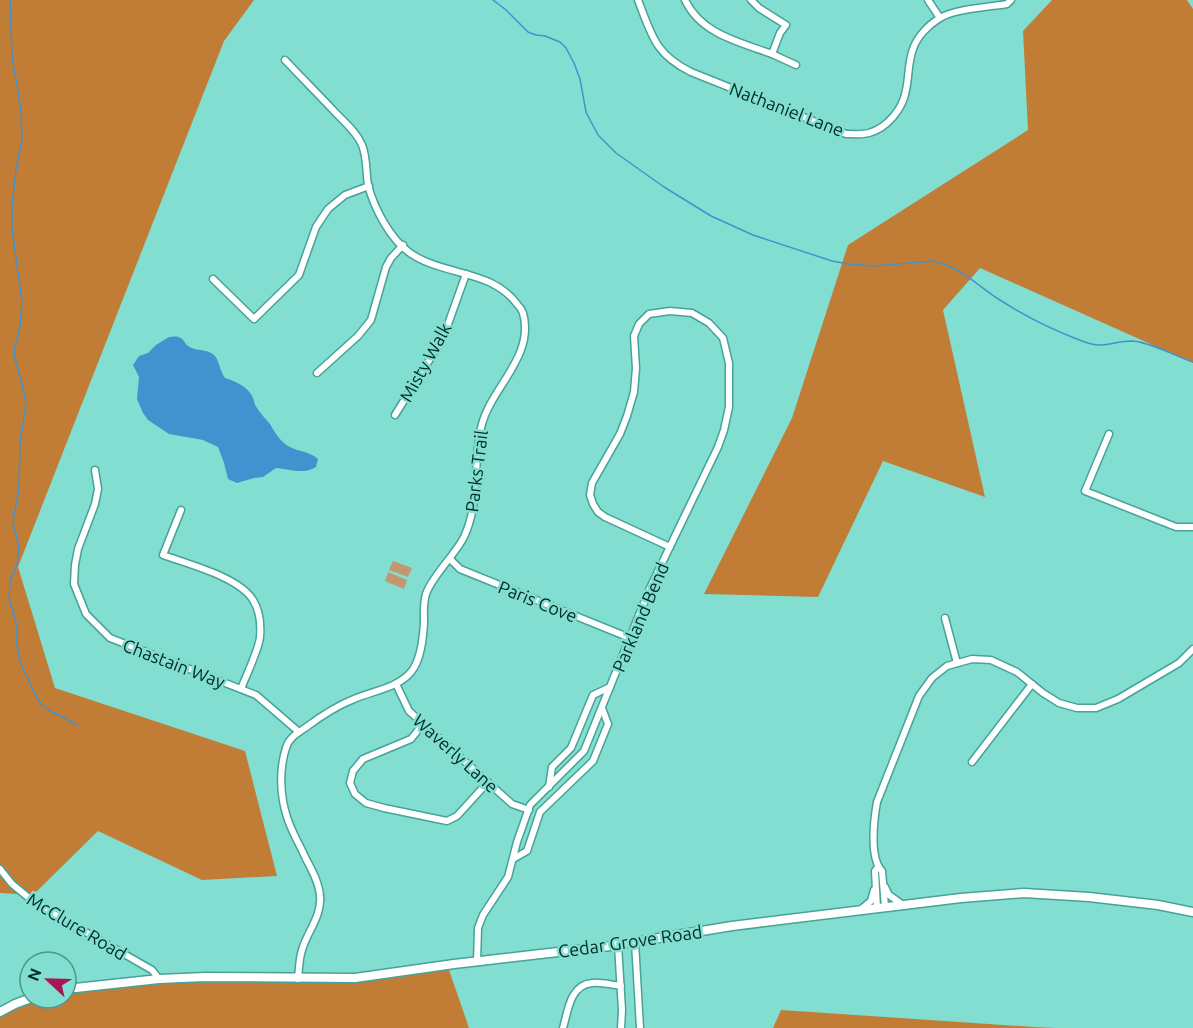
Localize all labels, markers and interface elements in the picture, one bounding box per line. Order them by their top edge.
street label: Nathaniel Lane [727,78,847,140]
street label: Misty Walk [395,319,455,405]
street label: Parks Trail [461,429,491,513]
street label: Parkland Bend [608,559,672,675]
street label: Paris Cove [496,576,580,626]
street label: Chastain Way [120,634,228,692]
street label: Waverly Lane [409,710,503,796]
street label: McClure Road [24,888,130,964]
street label: Cedar Grove Road [557,921,703,961]
north arrow [18,950,78,1010]
text: N [24,965,45,983]

